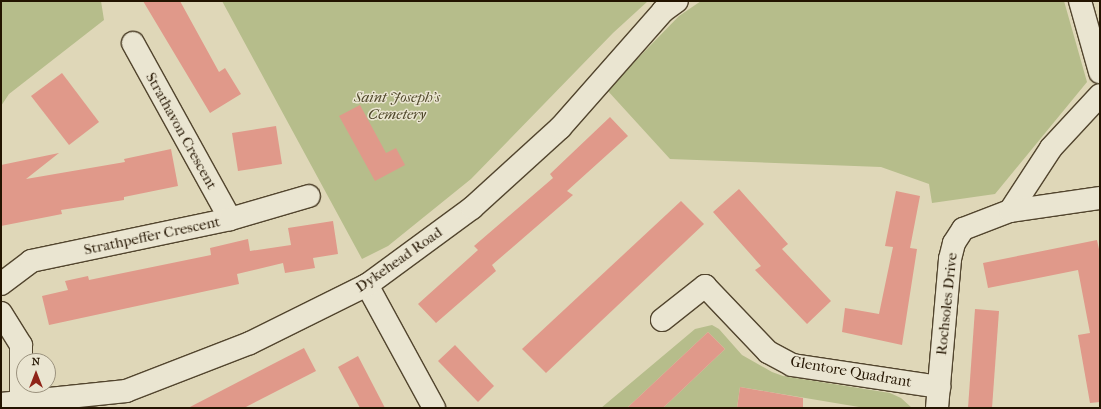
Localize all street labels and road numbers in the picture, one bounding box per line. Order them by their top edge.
street label: Strathavon Crescent [141,69,221,193]
street label: Strathpeffer Crescent [82,213,222,259]
street label: Dykehead Road [352,223,446,297]
street label: Rochsoles Drive [933,252,961,356]
street label: Glentore Quadrant [789,352,913,392]

